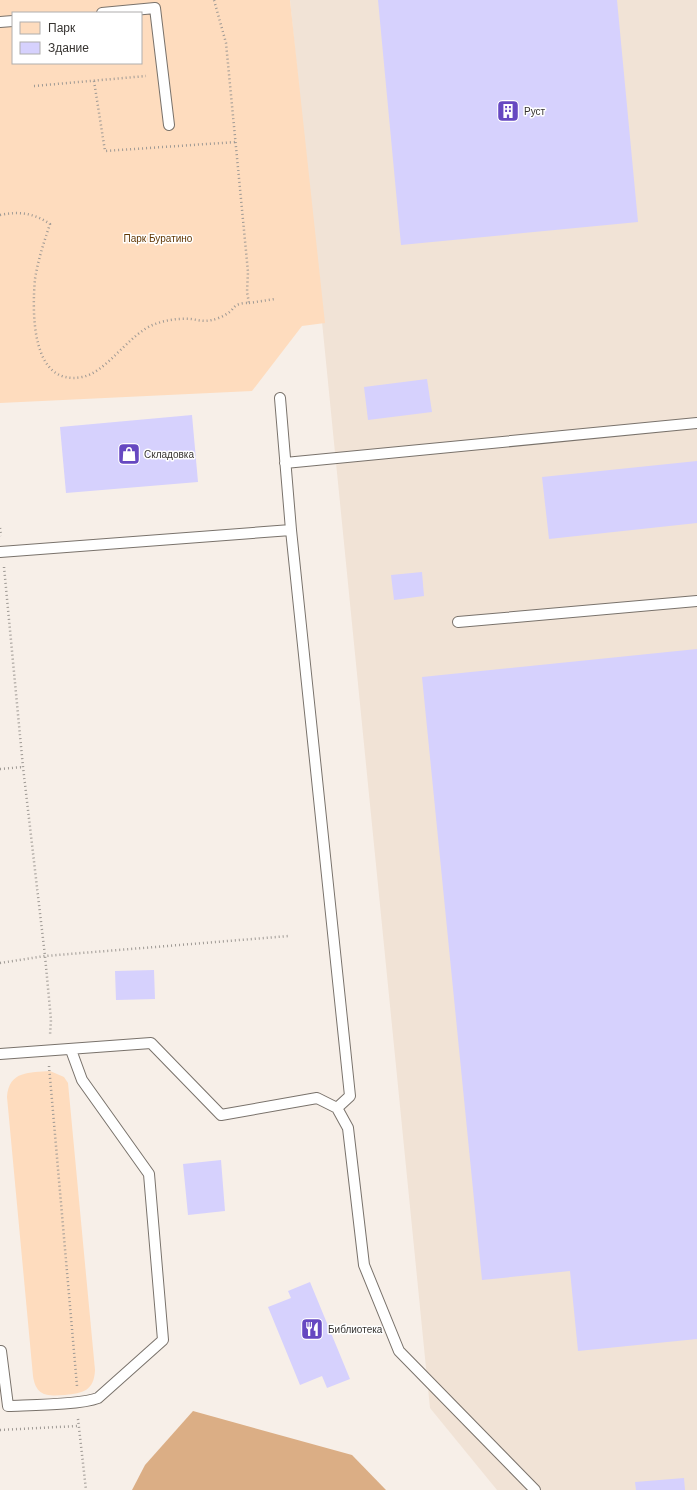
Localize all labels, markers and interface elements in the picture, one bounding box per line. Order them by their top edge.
legend [12,12,142,64]
text: Парк [48,21,76,35]
text: Здание [48,41,89,55]
building icon: Руст [495,98,521,124]
place label: Руст [524,106,546,117]
park label: Парк Буратино [124,233,193,244]
shop icon: Складовка [116,441,142,467]
place label: Складовка [144,449,194,460]
restaurant icon: Библиотека [299,1316,325,1342]
place label: Библиотека [328,1324,383,1335]

